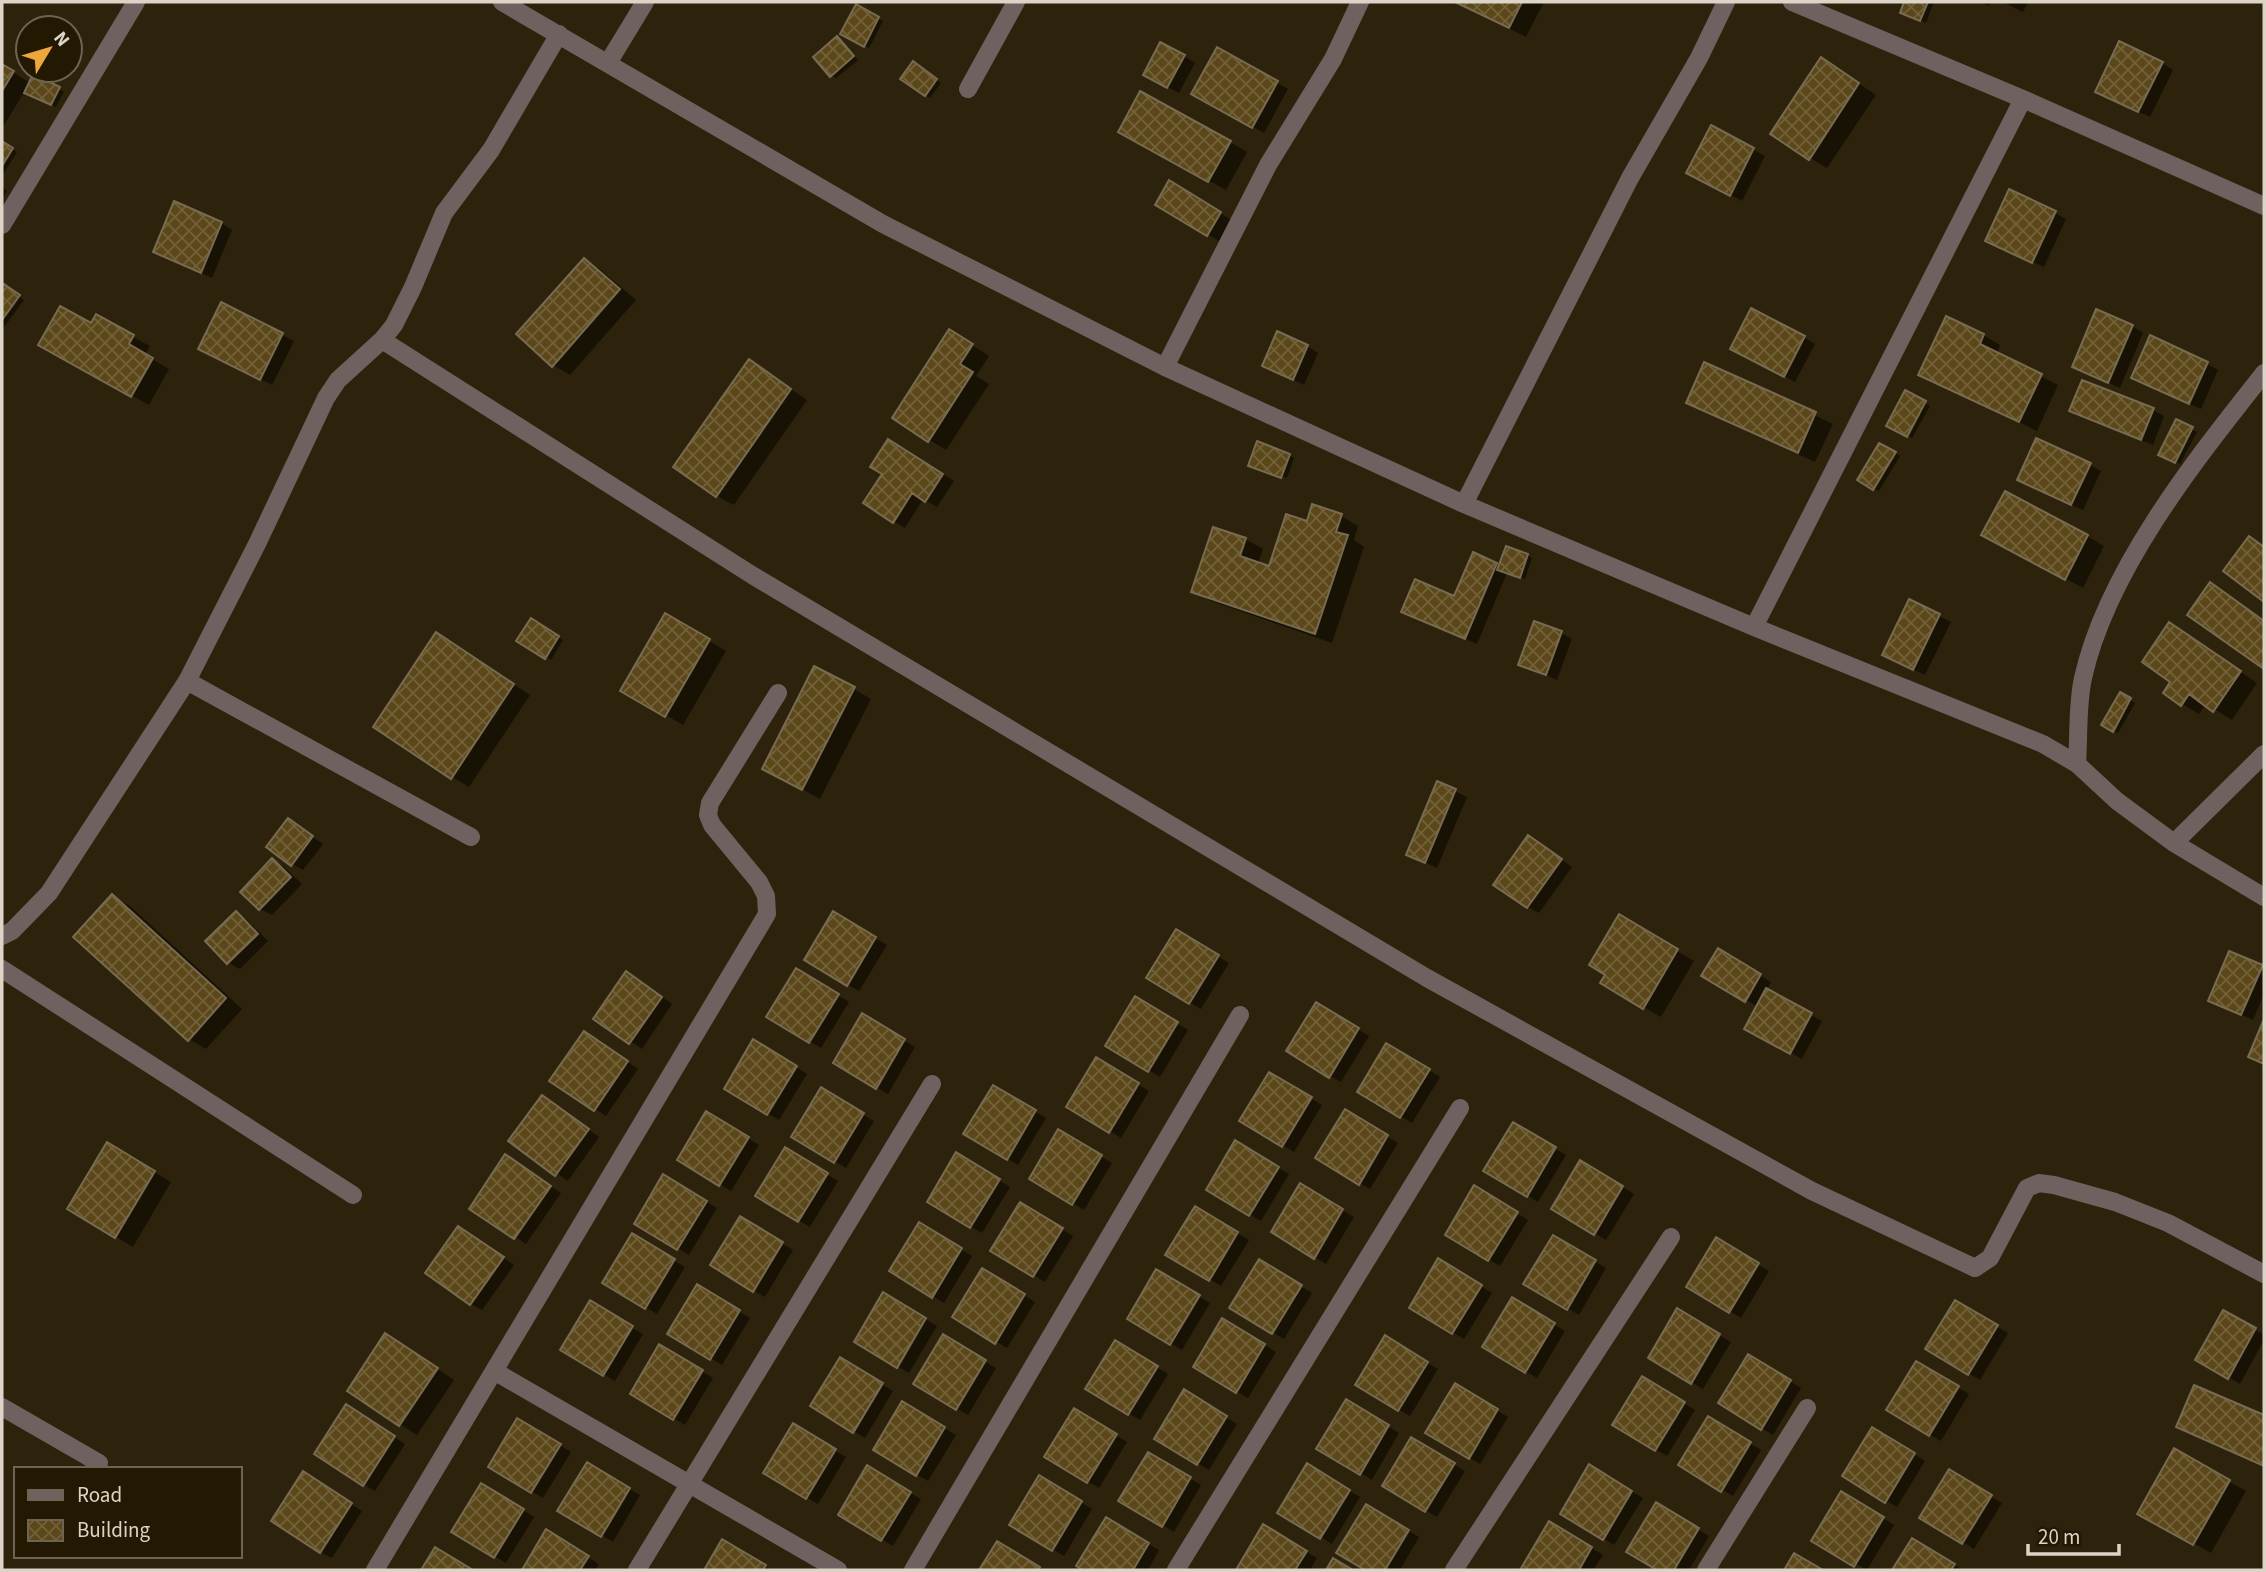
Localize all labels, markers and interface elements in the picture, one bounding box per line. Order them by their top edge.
north arrow [14,14,84,84]
text: N [47,26,76,53]
legend [14,1467,242,1558]
text: Road [77,1480,122,1510]
scale bar [2028,1512,2119,1556]
text: Building [77,1515,151,1545]
text: 20 m [2038,1522,2080,1552]

